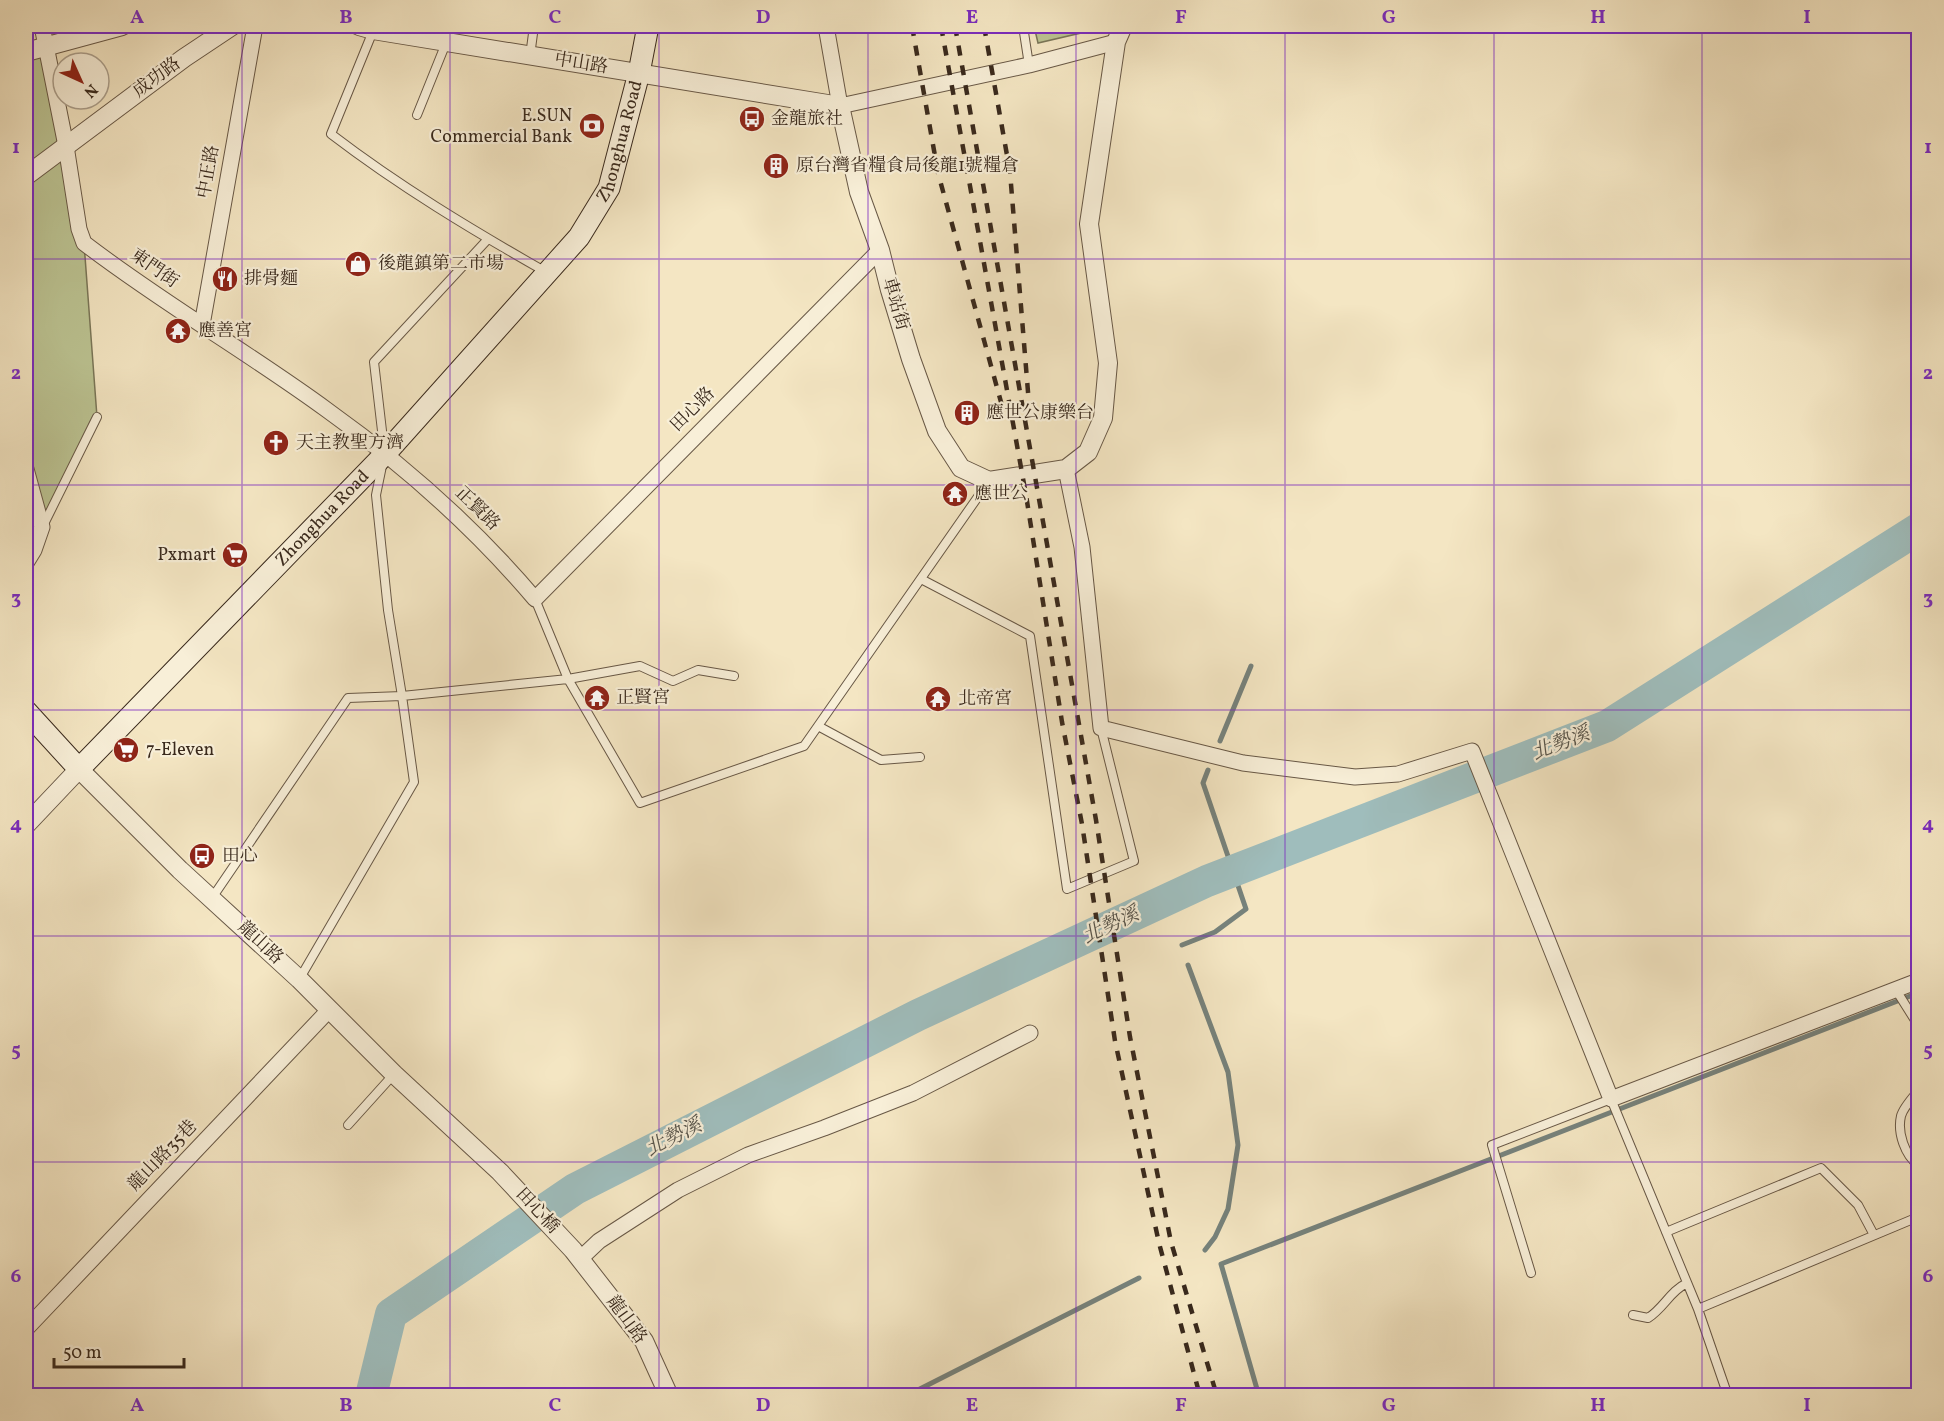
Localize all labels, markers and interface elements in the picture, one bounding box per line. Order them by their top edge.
text: A [130,4,144,32]
text: B [339,4,353,32]
text: C [549,4,562,32]
text: D [756,4,770,32]
text: E [966,4,978,32]
text: F [1175,4,1187,32]
text: G [1382,4,1396,32]
text: H [1590,4,1606,32]
text: I [1803,4,1811,32]
street label: 中山路 [552,47,610,81]
north arrow [51,51,111,111]
street label: 成功路 [128,52,186,104]
text: N [78,78,102,102]
street label: Zhonghua Road [590,78,649,207]
place label: E.SUN Commercial Bank [431,104,572,150]
bus stop icon: 金龍旅社 [737,104,767,134]
place label: 金龍旅社 [771,107,843,132]
bank icon: E.SUN Commercial Bank [577,111,607,141]
text: 1 [12,134,20,162]
text: 1 [1924,134,1932,162]
street label: 中正路 [192,143,226,201]
building icon: 原台灣省糧食局後龍1號糧倉 [761,151,791,181]
place label: 原台灣省糧食局後龍1號糧倉 [796,154,1019,179]
street label: 東門街 [125,243,183,295]
shop icon: 後龍鎮第二市場 [343,249,373,279]
place label: 後龍鎮第二市場 [378,252,504,277]
restaurant icon: 排骨麵 [210,264,240,294]
place label: 排骨麵 [244,267,298,292]
street label: 車站街 [876,275,914,333]
temple icon: 應善宮 [163,316,193,346]
place label: 應善宮 [198,319,252,344]
text: 2 [11,360,21,388]
text: 2 [1923,360,1933,388]
street label: 田心路 [665,382,721,438]
building icon: 應世公康樂台 [952,398,982,428]
place label: 應世公康樂台 [986,401,1094,426]
church icon: 天主教聖方濟 [261,428,291,458]
place label: 天主教聖方濟 [296,431,404,456]
street label: Zhonghua Road [270,465,375,572]
temple icon: 應世公 [940,479,970,509]
street label: 正賢路 [449,481,505,537]
place label: 應世公 [974,482,1028,507]
supermarket icon: Pxmart [220,540,250,570]
place label: Pxmart [157,543,216,568]
text: 3 [11,585,21,613]
text: 3 [1923,585,1933,613]
temple icon: 正賢宮 [582,683,612,713]
temple icon: 北帝宮 [923,684,953,714]
place label: 正賢宮 [616,686,670,711]
place label: 北帝宮 [958,687,1012,712]
water label: 北勢溪 [1528,719,1596,768]
supermarket icon: 7-Eleven [111,735,141,765]
place label: 7-Eleven [146,738,214,763]
text: 4 [10,811,22,839]
text: 4 [1922,811,1934,839]
bus stop icon: 田心 [187,841,217,871]
place label: 田心 [222,844,258,869]
water label: 北勢溪 [1078,900,1146,951]
street label: 龍山路 [232,915,288,971]
text: 5 [11,1037,21,1065]
text: 5 [1923,1037,1933,1065]
water label: 北勢溪 [641,1111,709,1164]
street label: 龍山路35巷 [123,1115,203,1197]
street label: 田心橋 [509,1183,565,1239]
text: 6 [11,1263,22,1291]
text: 6 [1923,1263,1934,1291]
street label: 龍山路 [600,1291,652,1349]
scale bar [54,1331,184,1369]
text: 50 m [63,1341,102,1366]
text: A [130,1392,144,1420]
text: B [339,1392,353,1420]
text: C [549,1392,562,1420]
text: D [756,1392,770,1420]
text: E [966,1392,978,1420]
text: F [1175,1392,1187,1420]
text: G [1382,1392,1396,1420]
text: H [1590,1392,1606,1420]
text: I [1803,1392,1811,1420]

